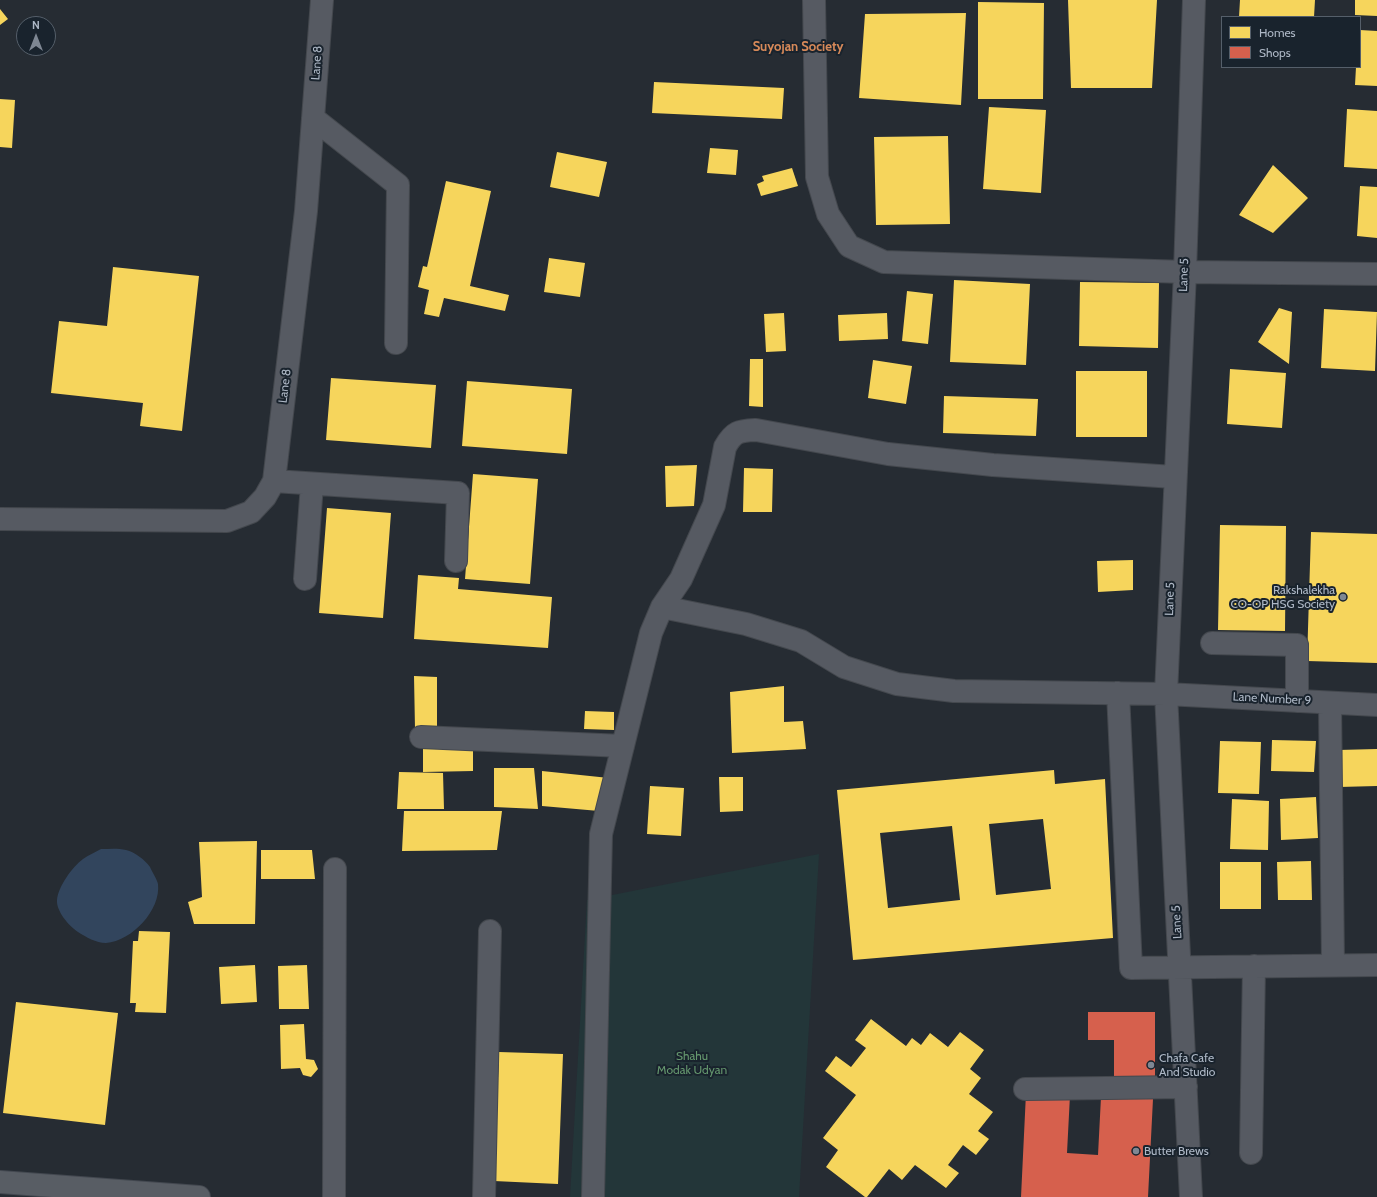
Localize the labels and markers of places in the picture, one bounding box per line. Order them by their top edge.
place label: Rakshalekha CO-OP HSG Society [1231,583,1335,611]
marker: Rakshalekha CO-OP HSG Society [1338,592,1348,602]
place label: Chafa Cafe And Studio [1159,1051,1215,1079]
marker: Chafa Cafe And Studio [1146,1060,1156,1070]
place label: Butter Brews [1144,1144,1209,1158]
marker: Butter Brews [1131,1146,1141,1156]

